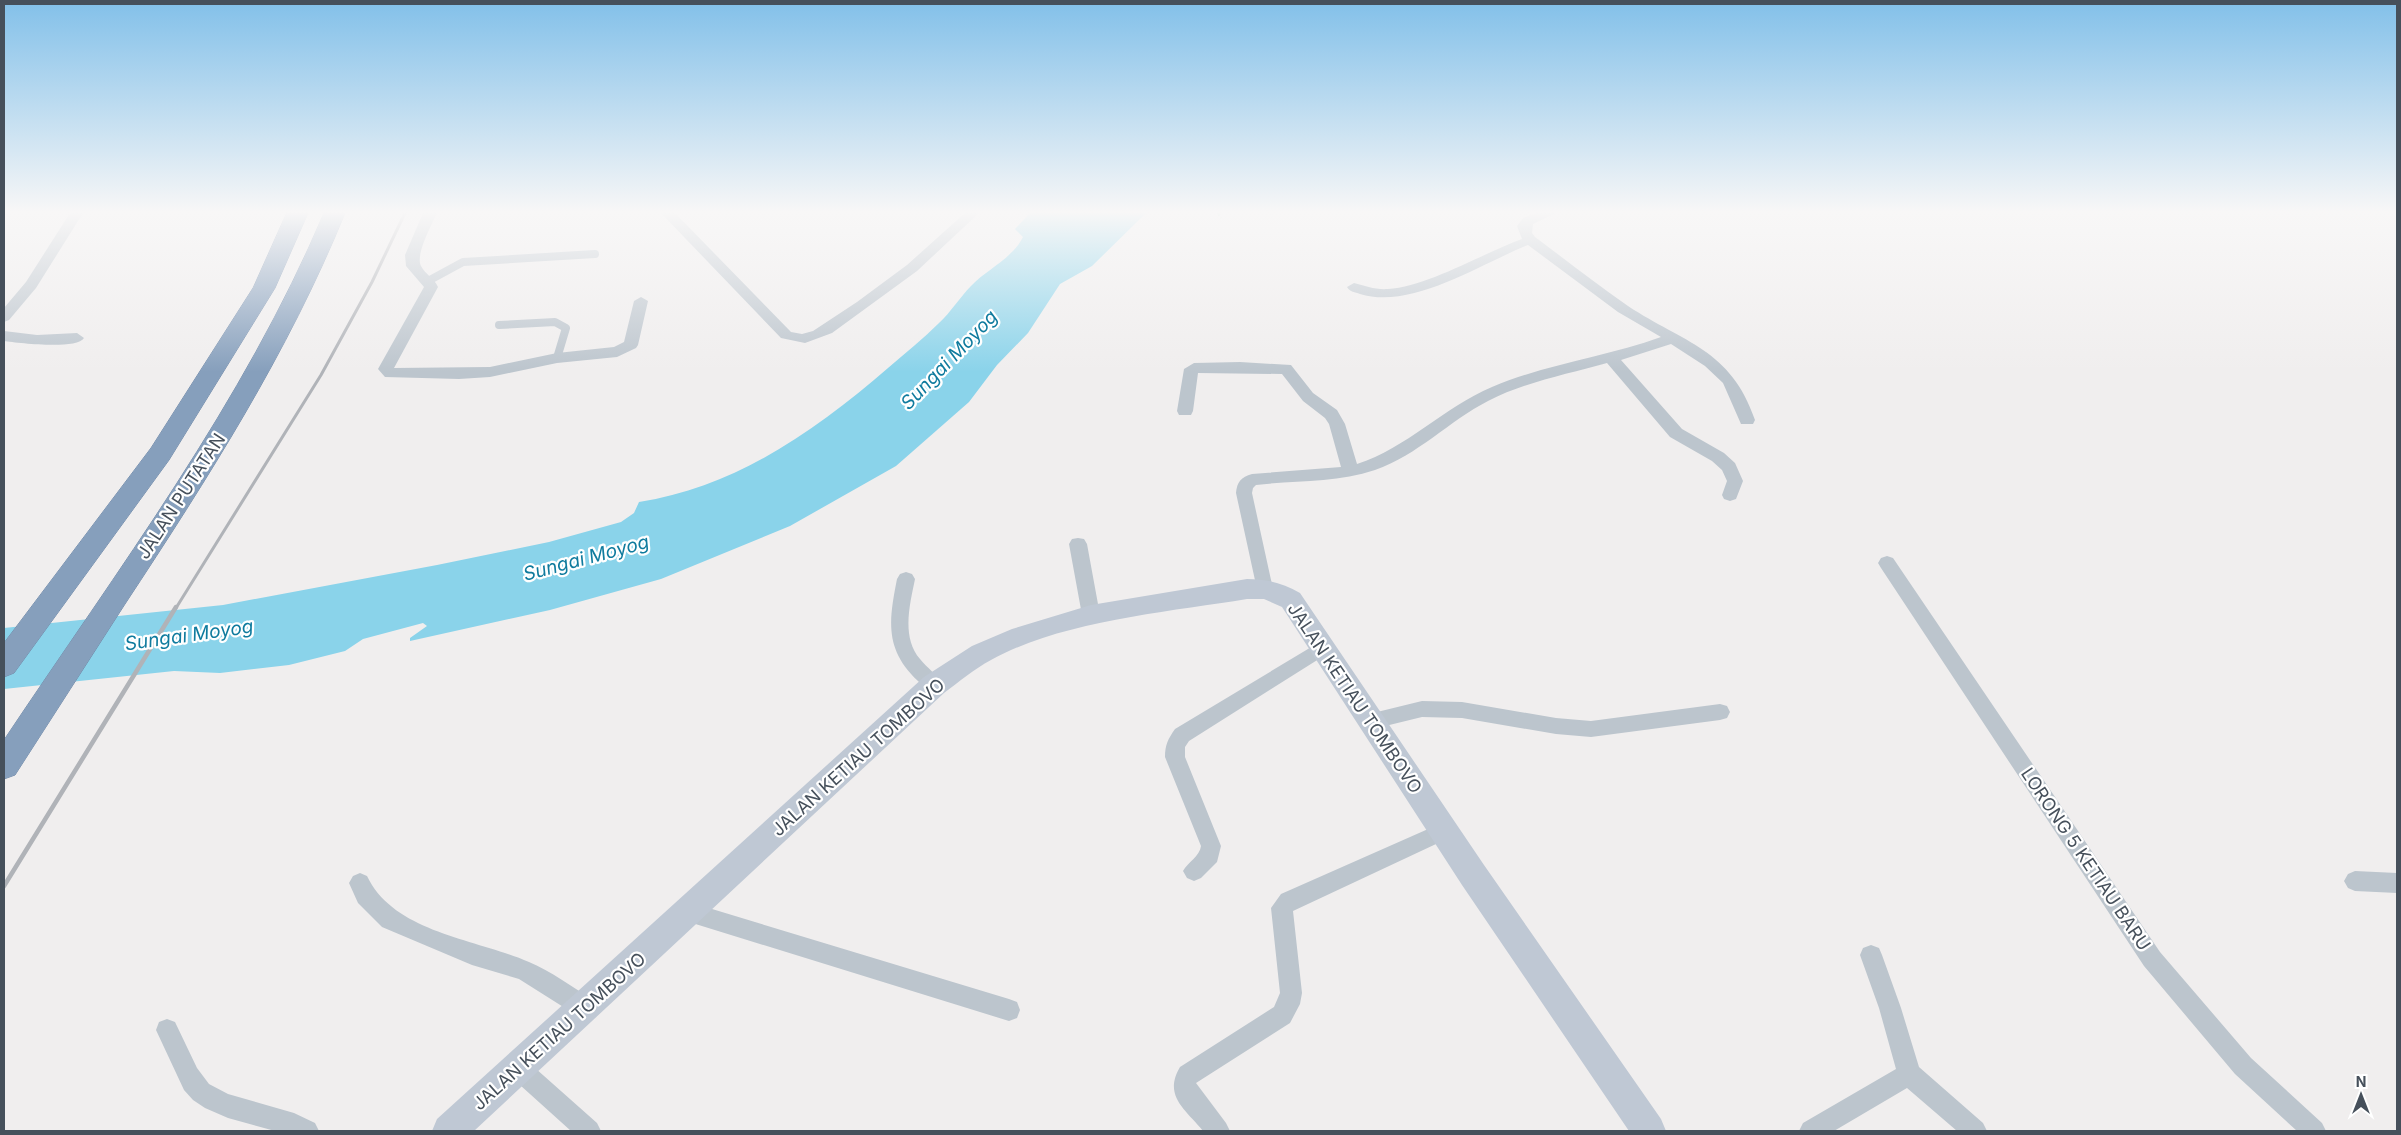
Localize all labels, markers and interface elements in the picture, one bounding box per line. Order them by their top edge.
water label: Sungai Moyog [896,305,1002,415]
street label: JALAN PUTATAN [133,429,229,563]
water label: Sungai Moyog [520,530,652,586]
street label: JALAN KETIAU TOMBOVO [1283,599,1427,797]
water label: Sungai Moyog [123,615,255,655]
street label: JALAN KETIAU TOMBOVO [767,674,949,840]
street label: LORONG 5 KETIAU BARU [2017,764,2155,954]
street label: JALAN KETIAU TOMBOVO [468,948,650,1114]
north arrow [2336,1070,2386,1120]
text: N [2356,1073,2366,1090]

